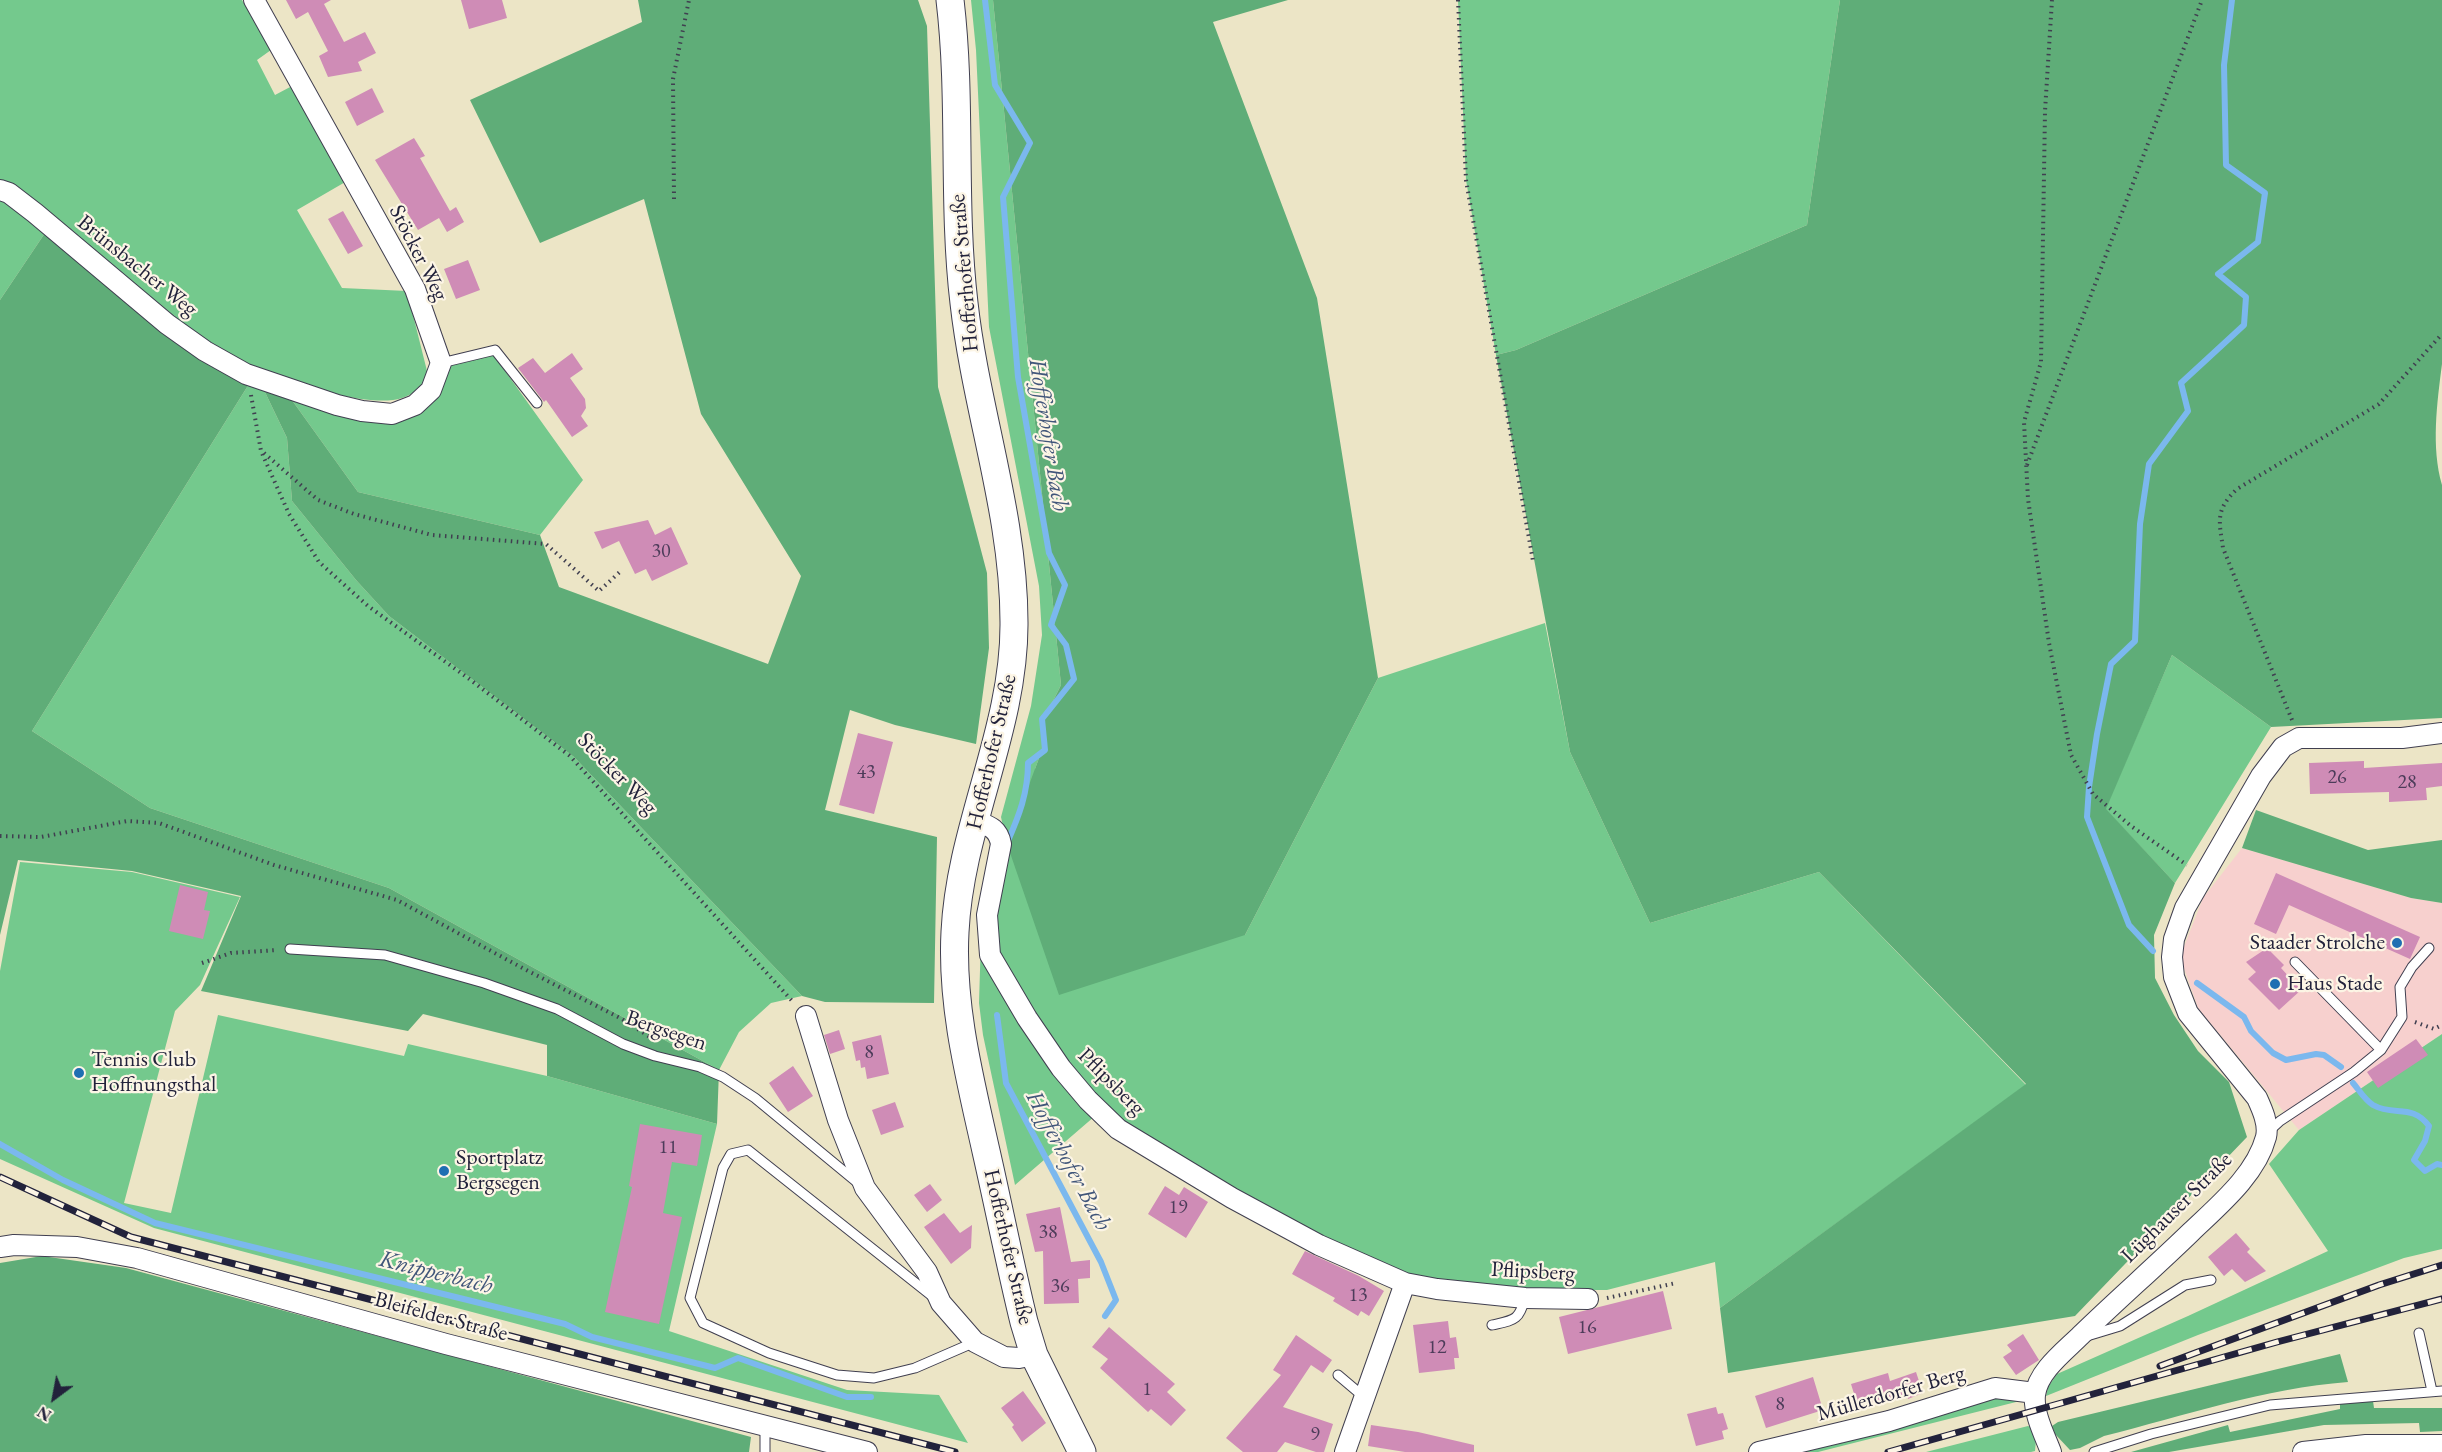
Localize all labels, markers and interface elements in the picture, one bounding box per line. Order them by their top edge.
street label: Hofferhofer Straße [945,193,985,353]
street label: Stöcker Weg [383,201,453,305]
street label: Brünsbacher Weg [72,209,202,323]
water label: Hofferhofer Bach [1022,357,1074,513]
house number: 30 [651,540,671,564]
street label: Hofferhofer Straße [961,672,1023,832]
street label: Stöcker Weg [571,728,663,820]
house number: 43 [856,761,876,785]
house number: 26 [2327,766,2347,790]
house number: 28 [2397,771,2417,795]
place label: Staader Strolche [2250,930,2385,956]
marker: Staader Strolche [2390,936,2404,950]
place label: Haus Stade [2287,971,2382,997]
marker: Haus Stade [2268,977,2282,991]
street label: Bergsegen [622,1005,710,1057]
house number: 8 [864,1041,874,1065]
street label: Pflipsberg [1072,1043,1150,1121]
place label: Tennis Club Hoffnungsthal [91,1047,216,1098]
marker: Tennis Club Hoffnungsthal [72,1066,86,1080]
water label: Hofferhofer Bach [1019,1086,1117,1236]
house number: 11 [658,1136,678,1160]
place label: Sportplatz Bergsegen [456,1145,543,1196]
street label: Lüghauser Straße [2116,1147,2238,1269]
marker: Sportplatz Bergsegen [437,1164,451,1178]
street label: Hofferhofer Straße [977,1167,1039,1327]
house number: 19 [1168,1196,1188,1220]
house number: 38 [1038,1221,1058,1245]
water label: Knipperbach [376,1245,496,1301]
street label: Pflipsberg [1490,1257,1576,1287]
house number: 36 [1050,1275,1070,1299]
house number: 13 [1348,1284,1368,1308]
street label: Bleifelder Straße [371,1287,511,1347]
house number: 16 [1577,1316,1597,1340]
house number: 12 [1427,1336,1447,1360]
street label: Müllerdorfer Berg [1814,1360,1968,1428]
north arrow [24,1368,84,1428]
house number: 1 [1142,1378,1152,1402]
house number: 8 [1775,1393,1785,1417]
text: N [33,1401,55,1426]
house number: 9 [1310,1423,1320,1447]

